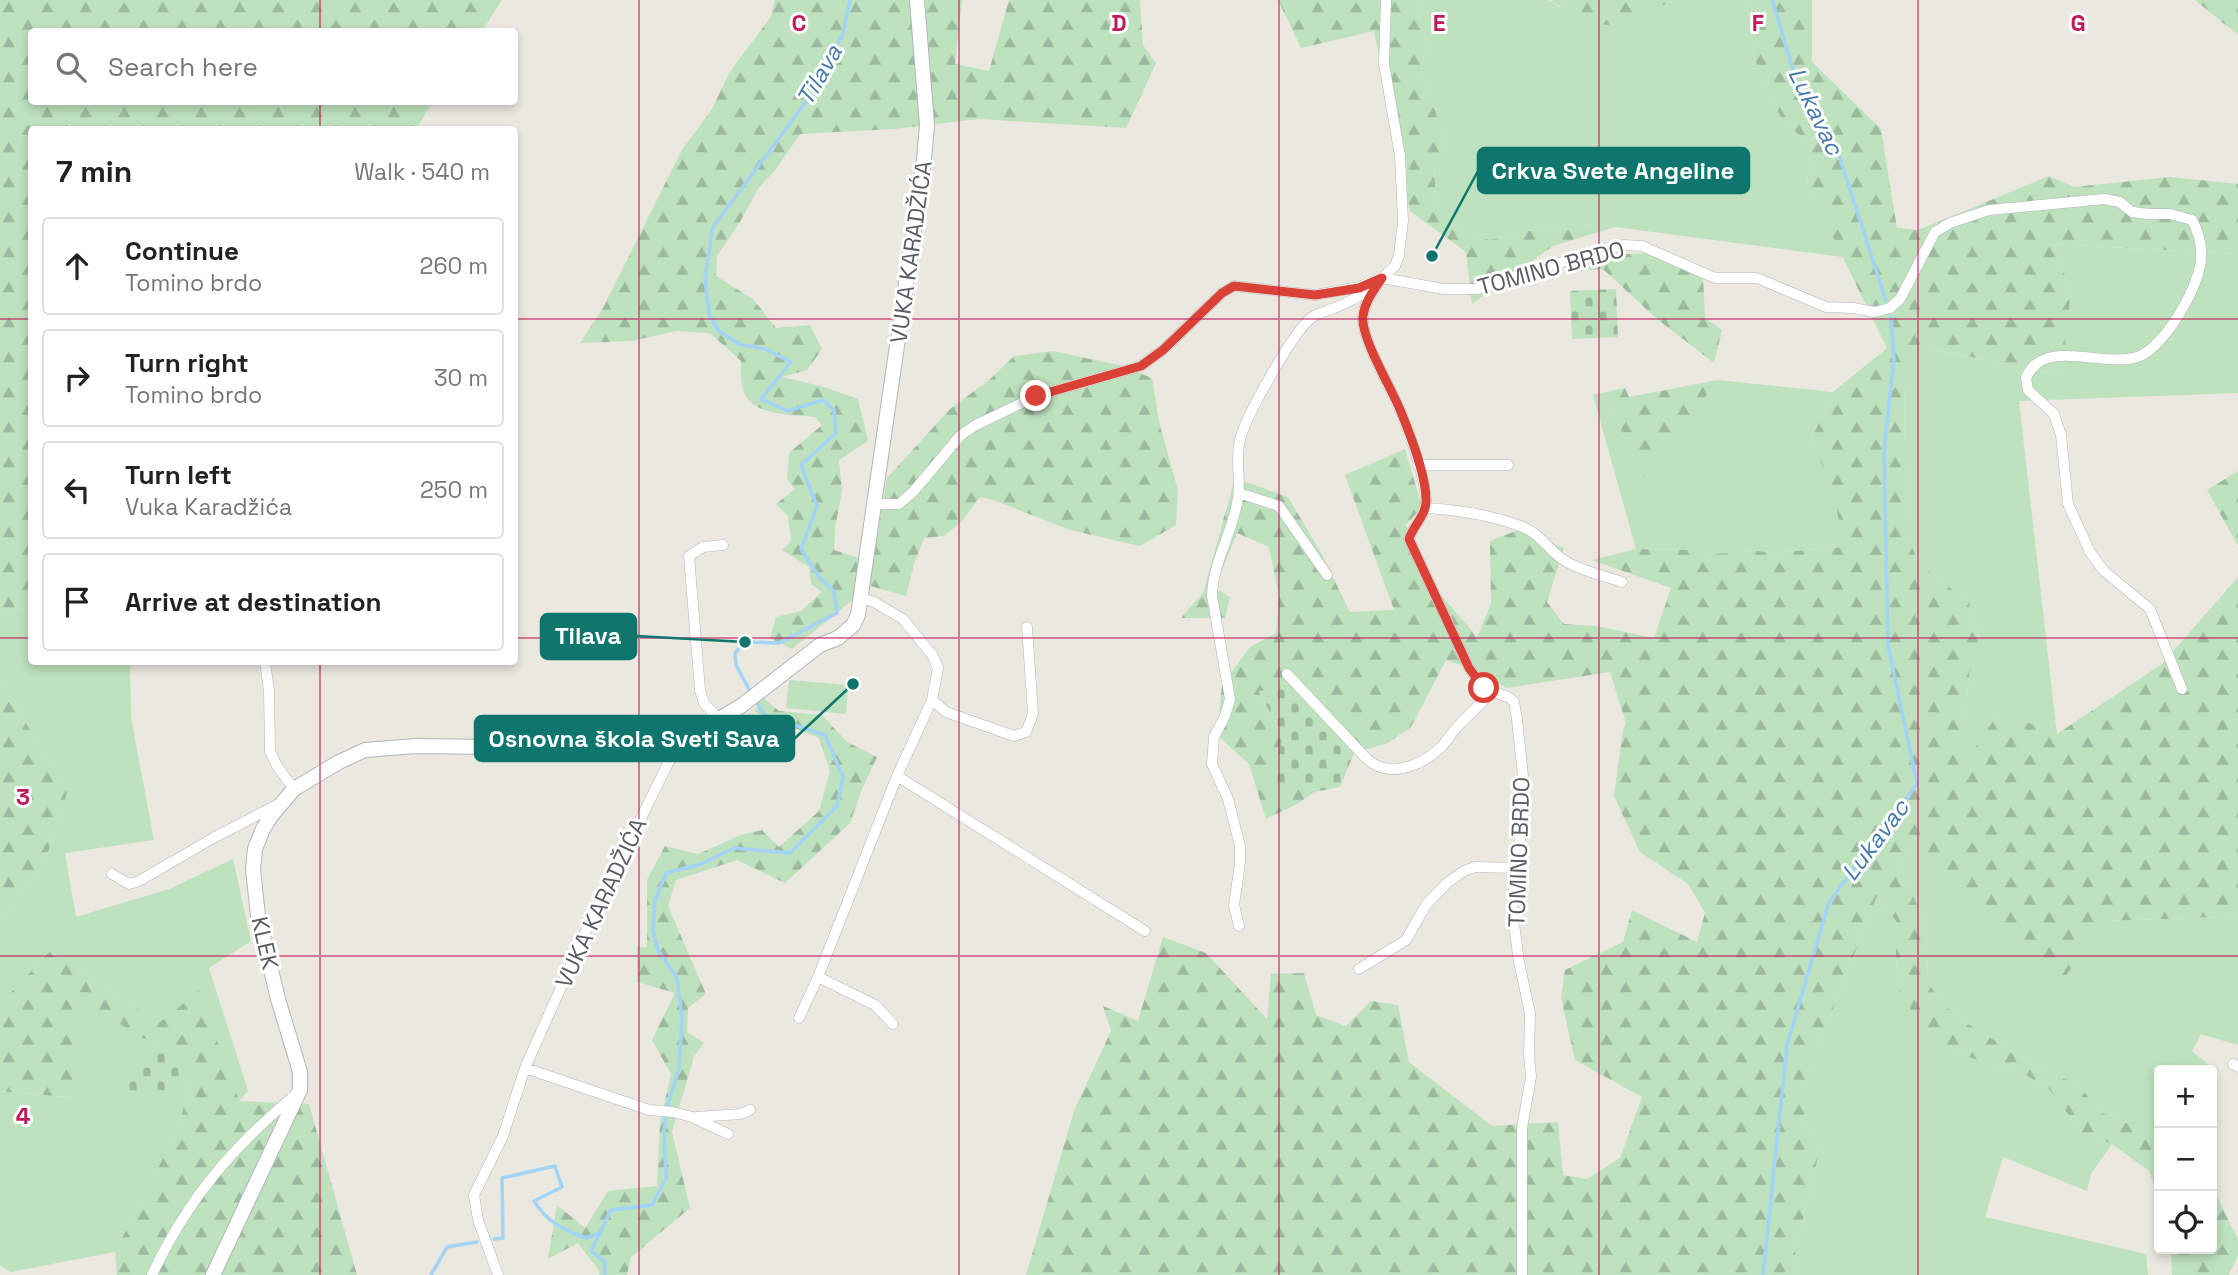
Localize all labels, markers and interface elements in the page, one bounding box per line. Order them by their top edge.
text: C [792,8,806,38]
text: D [1111,8,1127,38]
text: E [1433,8,1445,38]
text: F [1752,8,1764,38]
text: G [2070,8,2086,38]
search box [28,28,518,105]
water label: Tilava [789,39,849,111]
icon: search [52,48,90,86]
text: Search here [108,50,258,84]
water label: Lukavac [1781,62,1851,161]
callout: Crkva Svete Angeline [1478,148,1749,193]
text: 7 min [56,152,132,191]
text: Crkva Svete Angeline [1492,155,1734,186]
text: Walk · 540 m [354,157,490,187]
street label: VUKA KARADŽIĆA [883,159,939,345]
text: Continue [125,234,239,268]
street label: TOMINO BRDO [1474,234,1628,302]
icon: ahead [58,247,96,285]
text: 260 m [420,251,488,281]
text: Tomino brdo [125,268,262,298]
text: Turn right [125,346,249,380]
icon: right [58,359,96,397]
text: 30 m [434,363,488,393]
text: Tomino brdo [125,380,262,410]
route end [1020,380,1051,411]
text: Turn left [125,458,232,492]
icon: left [58,471,96,509]
text: 250 m [420,475,488,505]
text: Vuka Karadžića [125,492,292,522]
icon: arrive [58,583,96,621]
text: Arrive at destination [125,585,382,619]
callout: Tilava [541,614,636,659]
text: Tilava [555,620,621,651]
route start [1468,672,1499,703]
callout: Osnovna škola Sveti Sava [475,716,794,761]
text: Osnovna škola Sveti Sava [489,723,780,754]
street label: TOMINO BRDO [1501,776,1537,928]
text: 3 [16,782,30,812]
water label: Lukavac [1834,792,1917,887]
street label: VUKA KARADŽIĆA [549,813,653,993]
street label: KLEK [244,914,286,972]
map controls [2154,1065,2217,1254]
button: + [2154,1065,2217,1128]
text: 4 [16,1101,31,1131]
button: − [2154,1128,2217,1191]
button: locate [2154,1191,2217,1254]

